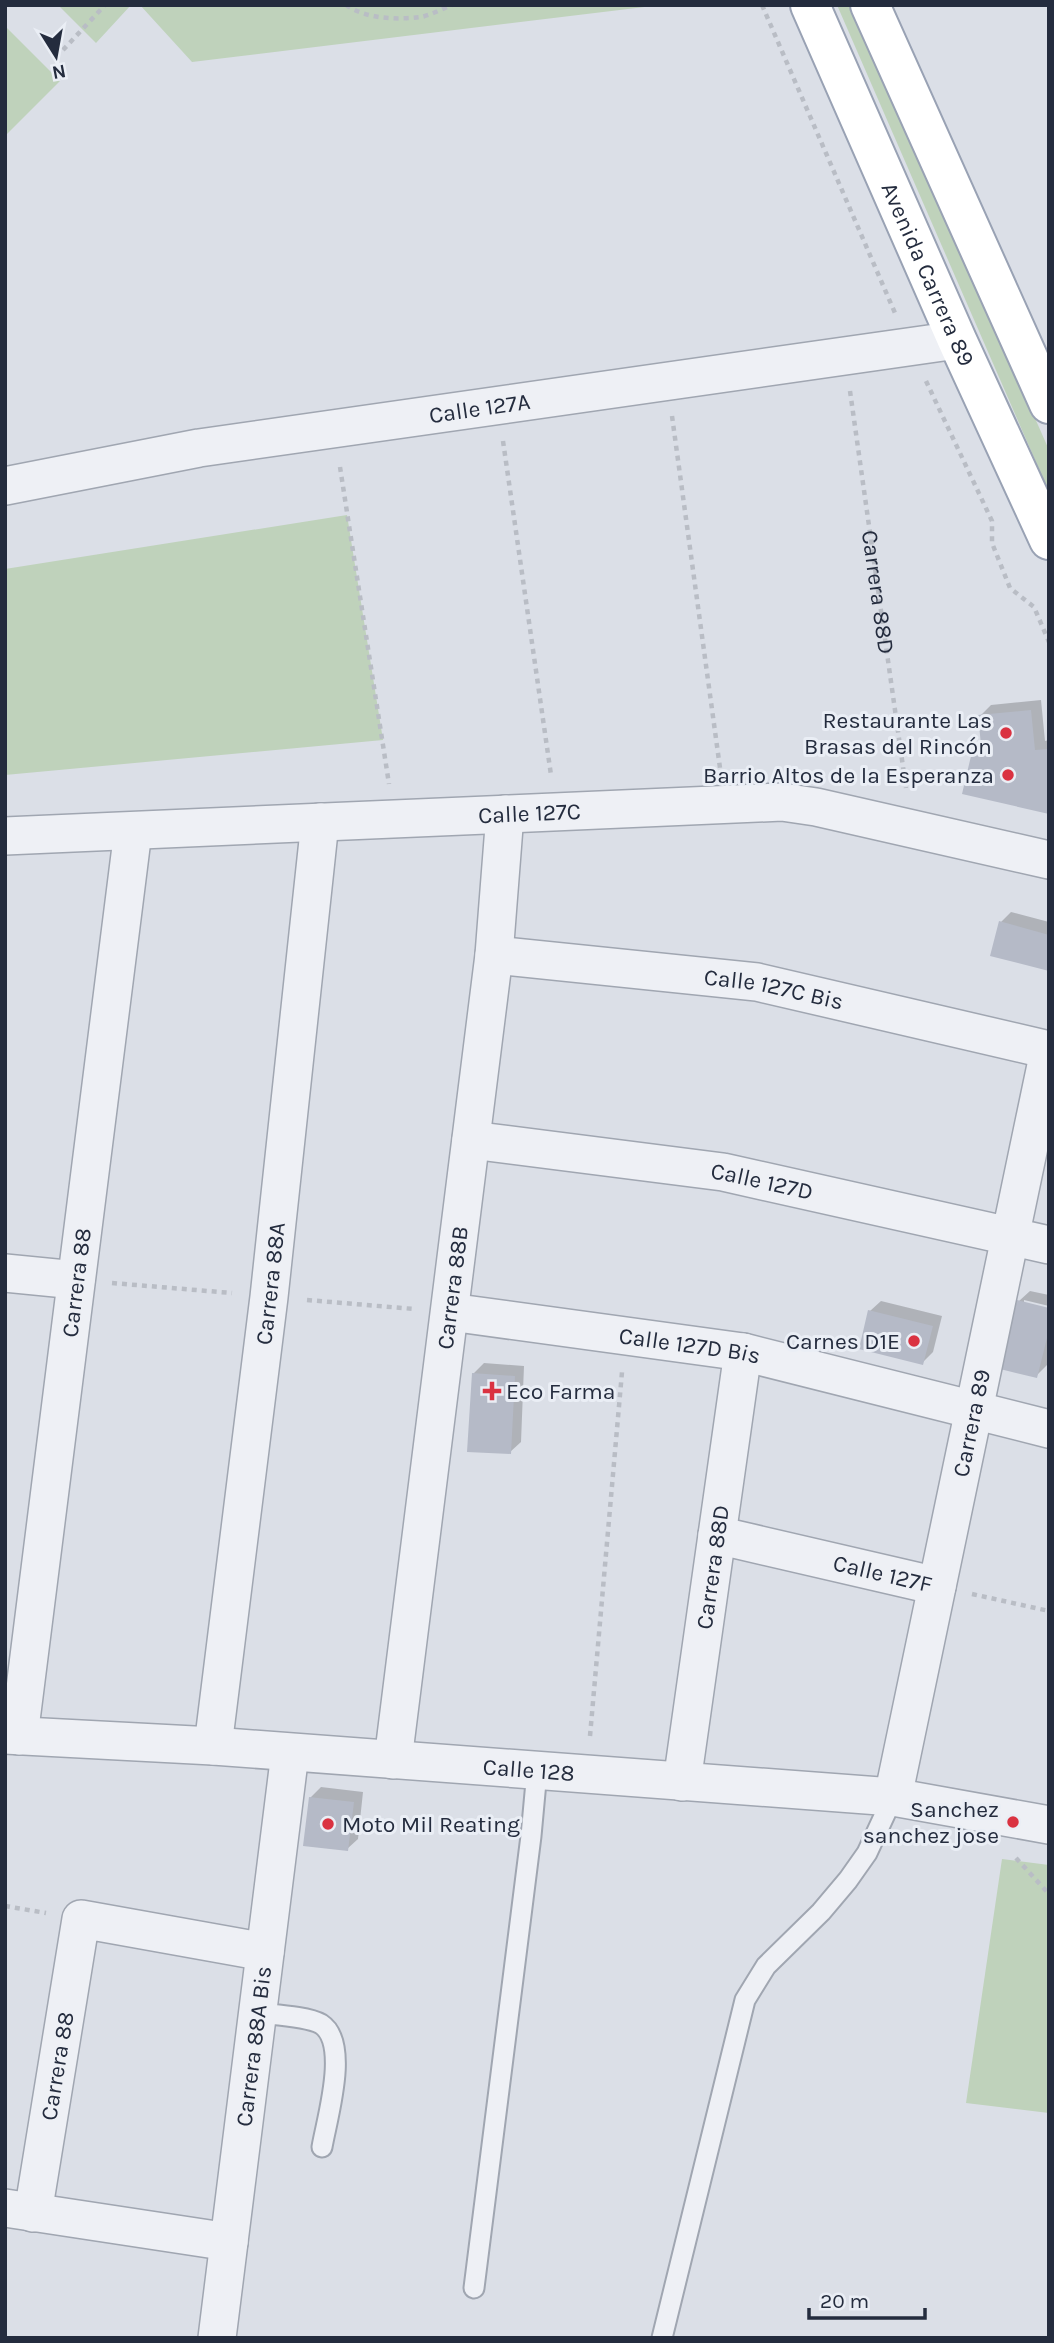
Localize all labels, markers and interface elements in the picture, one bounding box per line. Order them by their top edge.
north arrow [21,21,91,91]
text: N [50,60,68,84]
street label: Avenida Carrera 89 [876,178,980,370]
street label: Calle 127A [427,388,532,429]
street label: Carrera 88D [856,528,900,656]
place label: Restaurante Las Brasas del Rincón [804,707,992,760]
marker: Restaurante Las Brasas del Rincón [998,725,1014,741]
place label: Barrio Altos de la Esperanza [703,762,994,789]
marker: Barrio Altos de la Esperanza [1000,767,1016,783]
street label: Calle 127C [478,798,581,829]
street label: Calle 127C Bis [703,964,846,1016]
street label: Calle 127D [709,1158,816,1206]
street label: Carrera 88A [250,1221,291,1346]
street label: Carrera 88B [432,1224,474,1351]
street label: Carrera 88 [56,1226,97,1339]
street label: Calle 127D Bis [617,1322,763,1370]
place label: Carnes D1E [786,1328,900,1355]
marker: Carnes D1E [906,1333,922,1349]
street label: Carrera 89 [947,1367,996,1479]
place label: Eco Farma [506,1378,615,1405]
marker: Eco Farma [484,1383,500,1399]
street label: Carrera 88D [691,1503,735,1631]
street label: Calle 127F [830,1549,935,1598]
street label: Calle 128 [482,1753,576,1787]
place label: Sanchez sanchez jose [863,1796,999,1849]
place label: Moto Mil Reating [342,1811,520,1838]
marker: Sanchez sanchez jose [1005,1814,1021,1830]
marker: Moto Mil Reating [320,1816,336,1832]
street label: Carrera 88A Bis [230,1964,277,2128]
street label: Carrera 88 [35,2010,80,2122]
scale bar [809,2276,925,2320]
text: 20 m [820,2289,869,2313]

